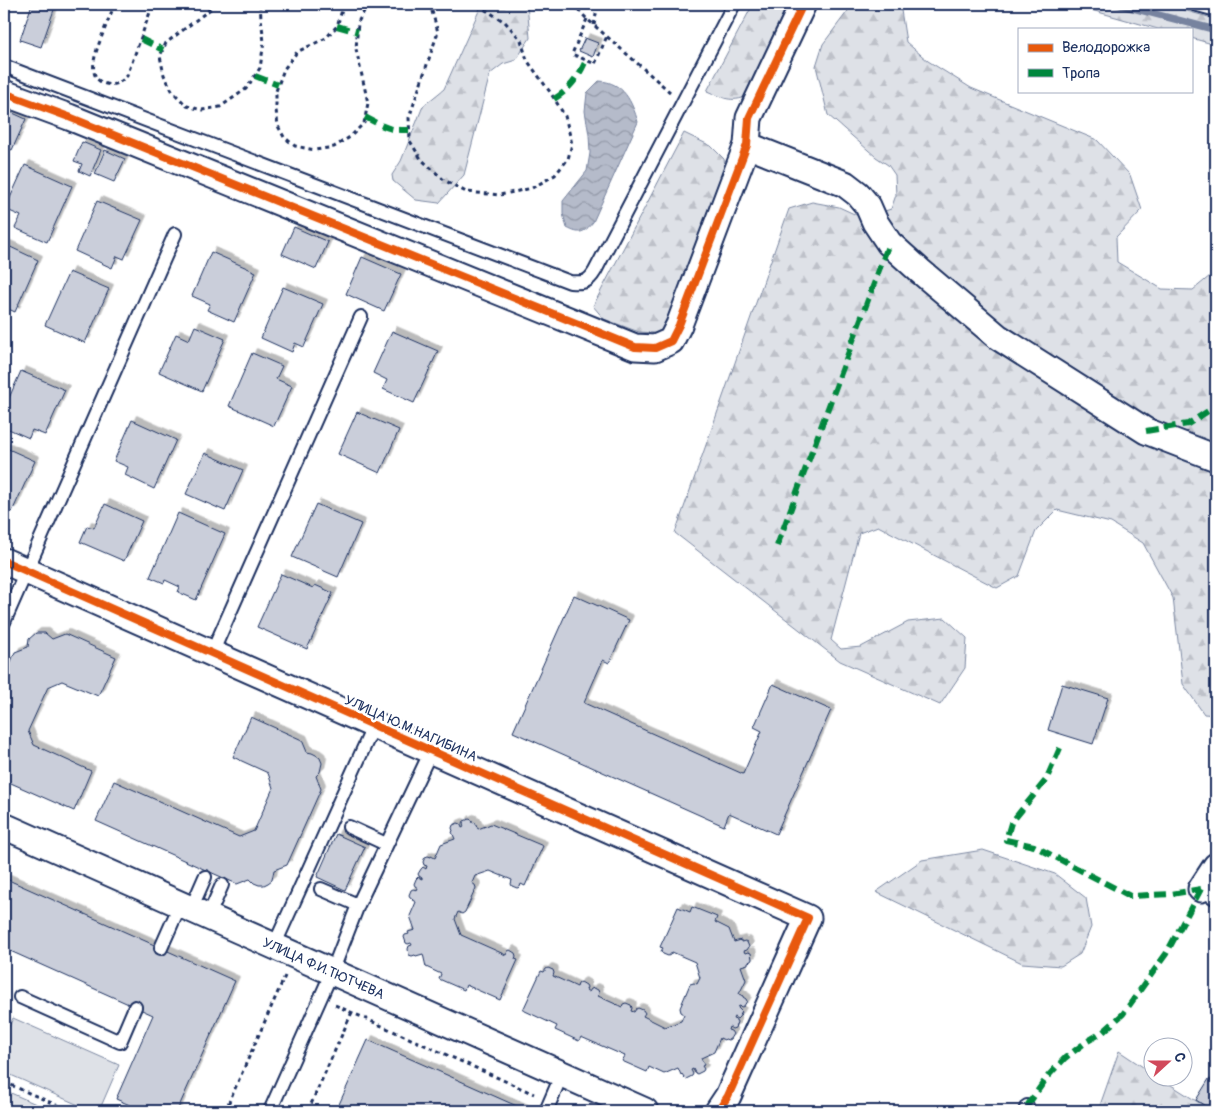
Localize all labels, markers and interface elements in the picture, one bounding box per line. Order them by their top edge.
legend [1018,28,1192,92]
text: Велодорожка [1062,38,1150,57]
text: Тропа [1062,64,1100,83]
street label: УЛИЦА Ю.М.НАГИБИНА [342,692,480,765]
street label: УЛИЦА Ф.И.ТЮТЧЕВА [260,934,387,1003]
north arrow [1142,1038,1192,1088]
text: С [1170,1050,1189,1065]

